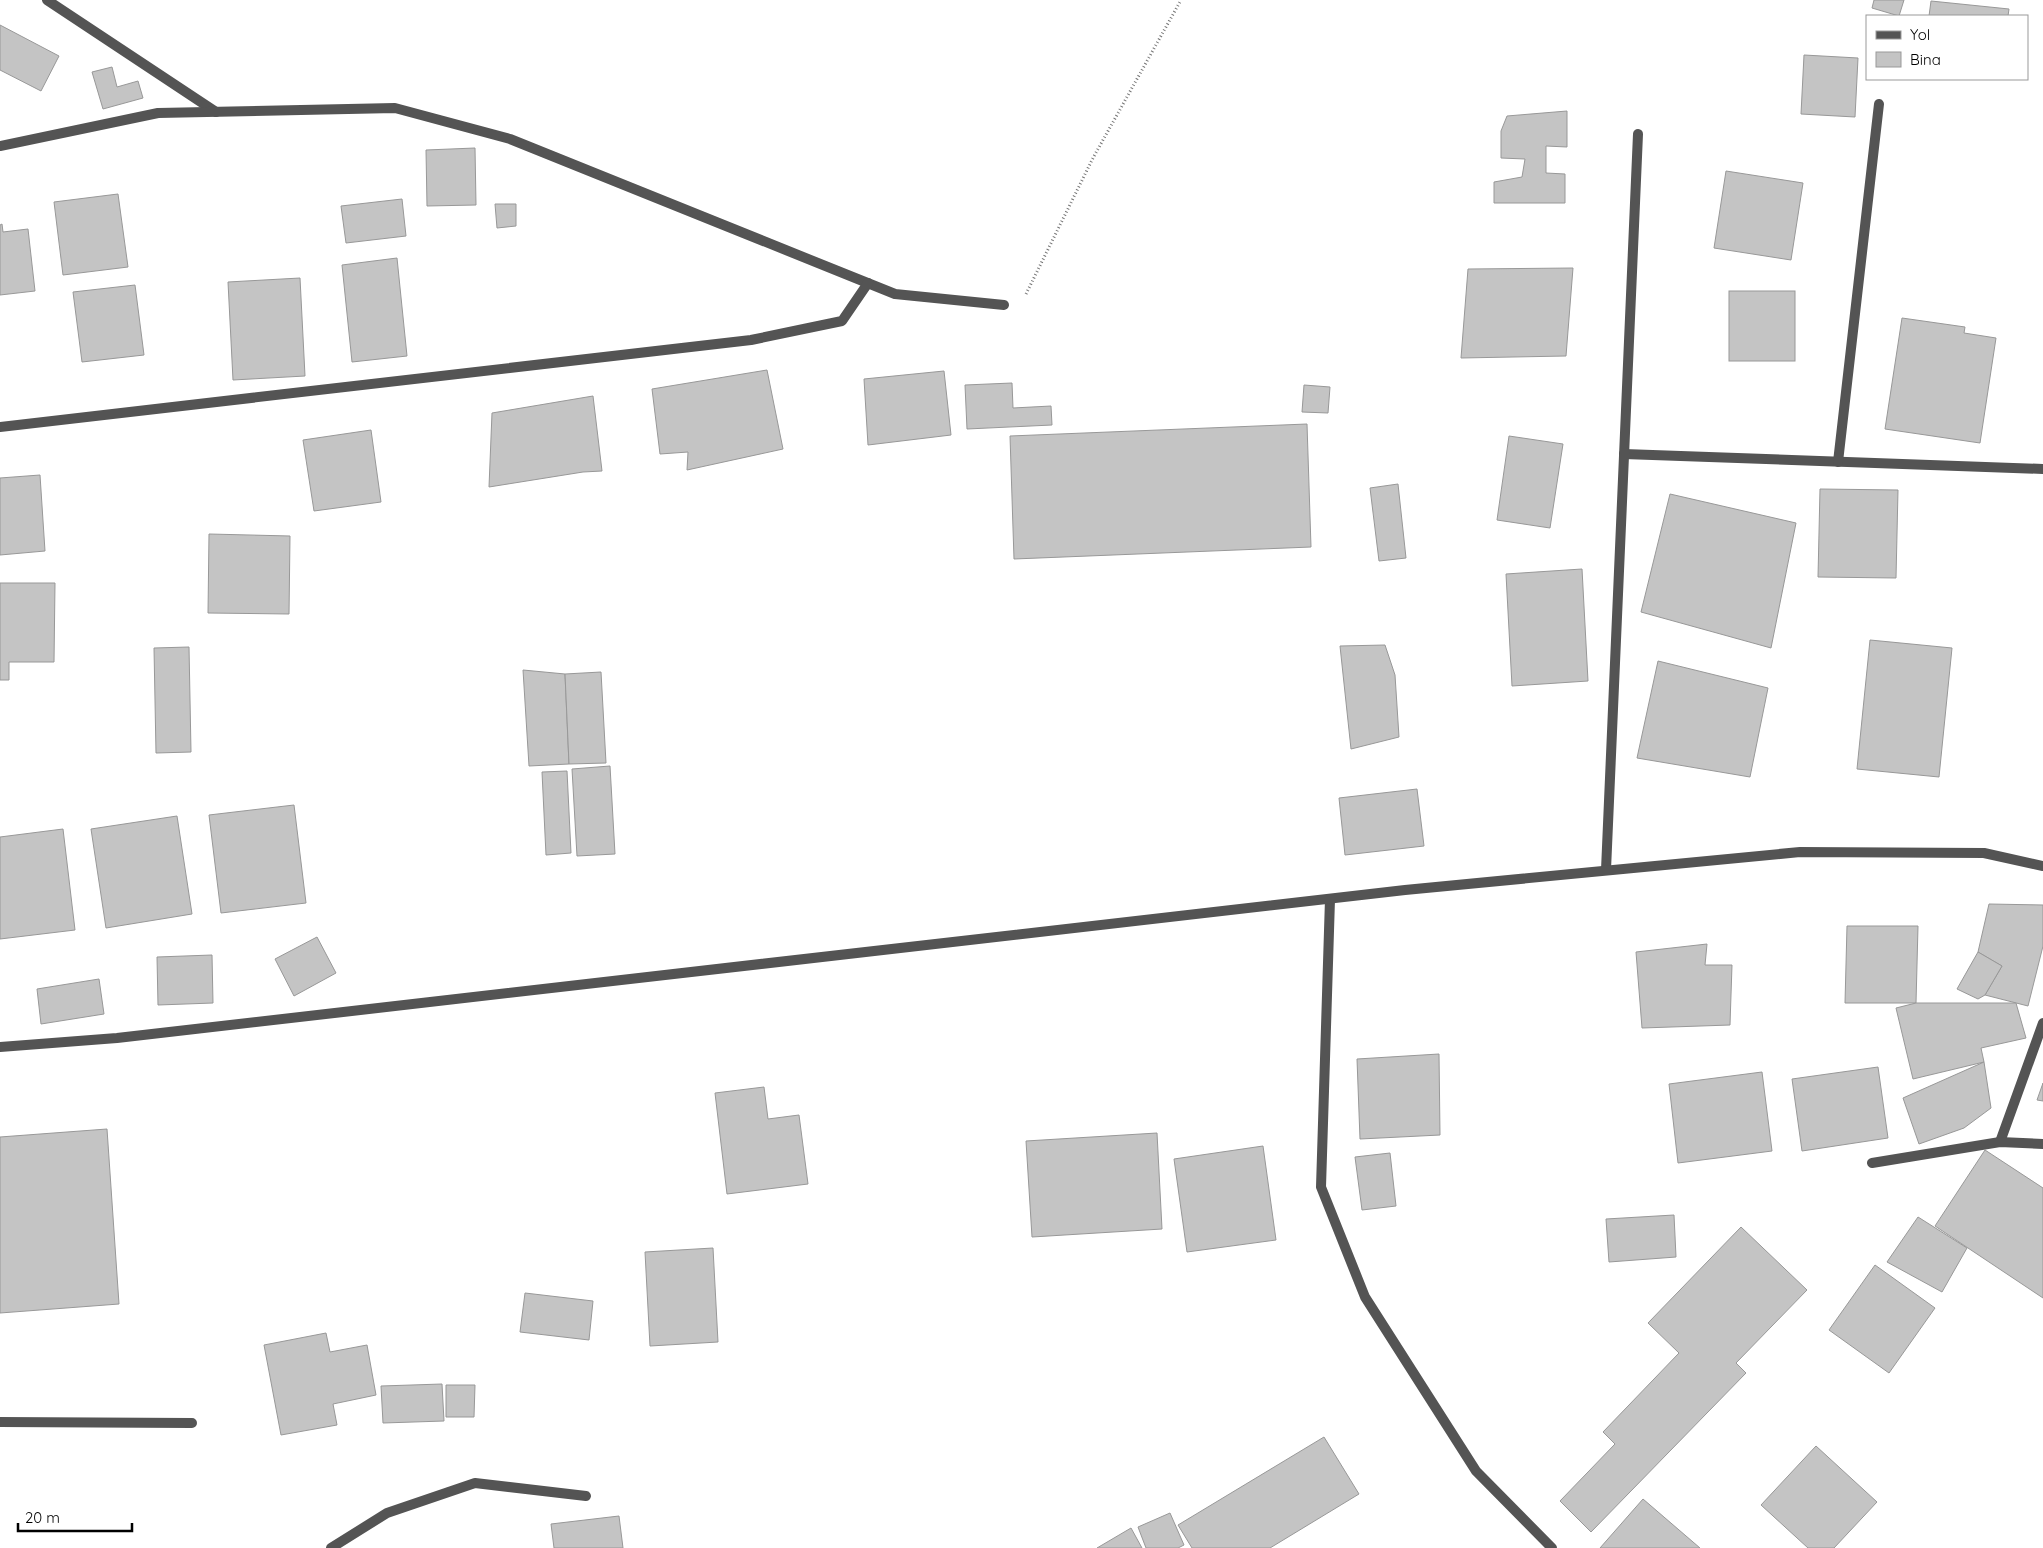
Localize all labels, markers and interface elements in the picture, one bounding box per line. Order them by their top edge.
legend [1866,15,2028,80]
text: Yol [1910,25,1930,44]
text: Bina [1910,50,1941,69]
scale bar [18,1500,131,1532]
text: 20 m [25,1508,60,1527]

